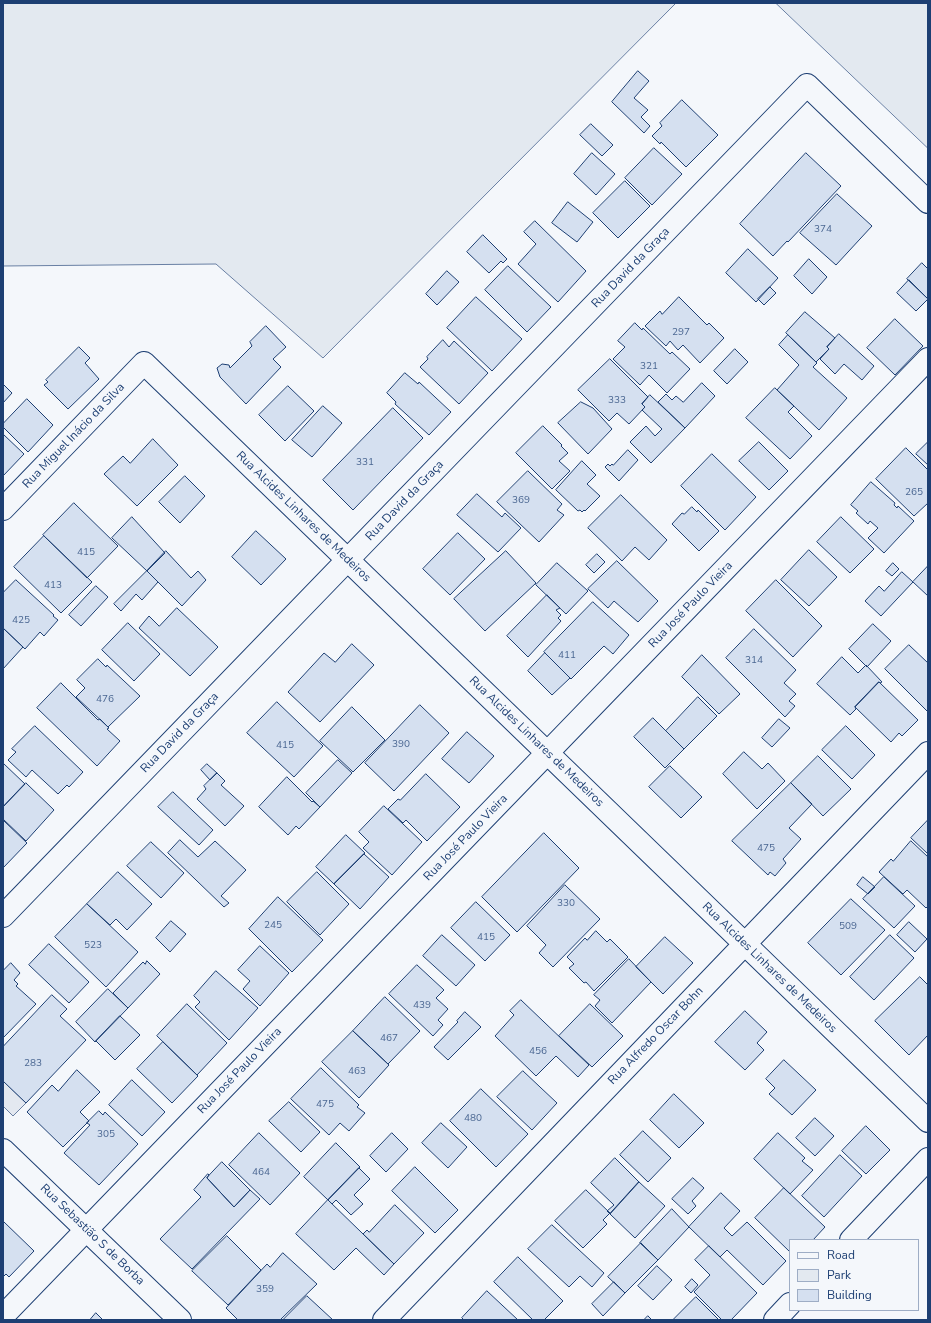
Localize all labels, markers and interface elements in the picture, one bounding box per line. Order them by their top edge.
house number: 374 [814,224,832,236]
street label: Rua David da Graça [589,225,673,311]
house number: 297 [672,327,690,339]
house number: 321 [640,361,658,373]
street label: Rua Miguel Inácio da Silva [20,380,128,492]
house number: 333 [608,395,626,407]
street label: Rua Alcides Linhares de Medeiros [233,449,373,585]
house number: 331 [356,457,374,469]
street label: Rua David da Graça [363,458,447,544]
house number: 265 [905,487,923,499]
house number: 369 [512,495,530,507]
house number: 415 [77,547,95,559]
street label: Rua José Paulo Vieira [646,559,736,651]
house number: 413 [44,580,62,592]
house number: 425 [12,615,30,627]
house number: 411 [558,650,576,662]
house number: 314 [745,655,763,667]
street label: Rua Alcides Linhares de Medeiros [466,674,606,810]
street label: Rua David da Graça [138,690,222,776]
house number: 476 [96,694,114,706]
house number: 390 [392,739,410,751]
house number: 415 [276,740,294,752]
street label: Rua José Paulo Vieira [421,792,511,884]
house number: 475 [757,843,775,855]
house number: 330 [557,898,575,910]
street label: Rua Alcides Linhares de Medeiros [699,900,839,1036]
house number: 245 [264,920,282,932]
house number: 509 [839,921,857,933]
house number: 415 [477,932,495,944]
house number: 523 [84,940,102,952]
street label: Rua Alfredo Oscar Bohn [606,984,706,1088]
house number: 439 [413,1000,431,1012]
street label: Rua José Paulo Vieira [195,1025,285,1117]
house number: 467 [380,1033,398,1045]
house number: 456 [529,1046,547,1058]
house number: 283 [24,1058,42,1070]
house number: 463 [348,1066,366,1078]
house number: 475 [316,1099,334,1111]
house number: 480 [464,1113,482,1125]
house number: 305 [97,1129,115,1141]
house number: 464 [252,1167,270,1179]
street label: Rua Sebastião S de Borba [37,1181,147,1289]
legend [789,1239,919,1311]
text: Road [827,1247,855,1263]
text: Park [827,1267,851,1283]
house number: 359 [256,1284,274,1296]
text: Building [827,1287,872,1303]

